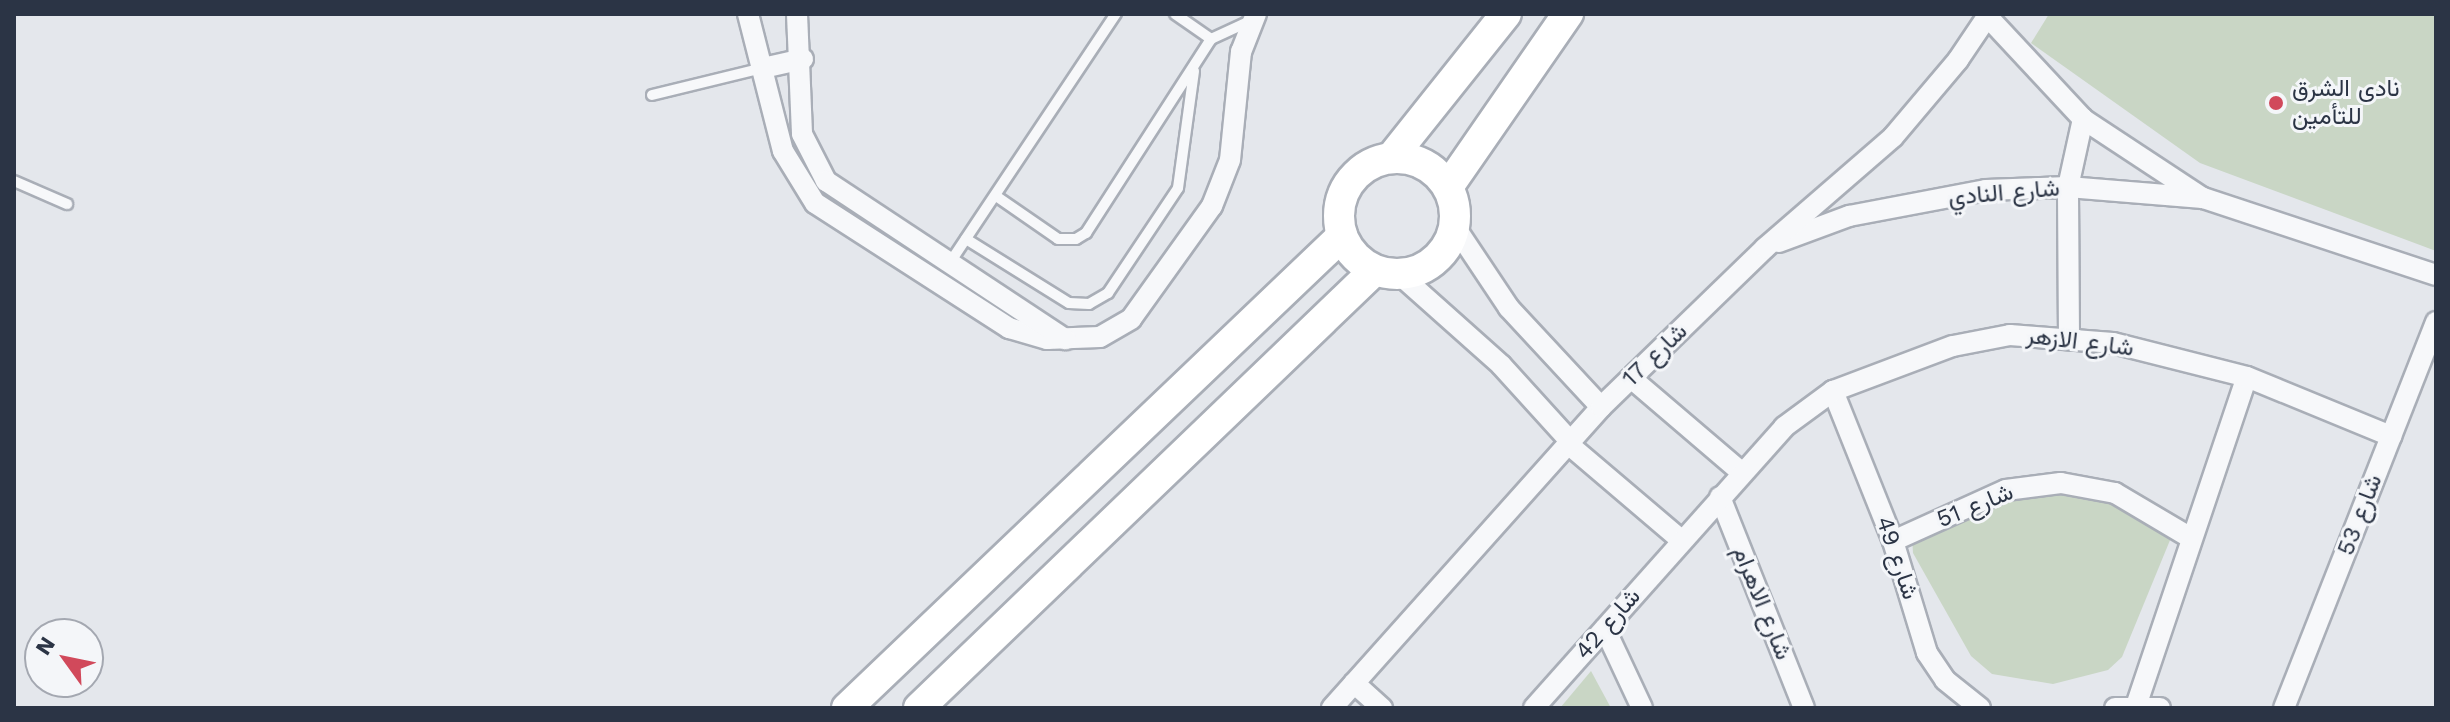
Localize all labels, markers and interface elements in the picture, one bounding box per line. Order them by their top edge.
place label: نادى الشرق للتأمين [2292,75,2400,131]
marker: نادى الشرق للتأمين [2267,94,2285,112]
street label: شارع النادي [1947,174,2061,212]
street label: شارع 17 [1616,317,1694,393]
street label: شارع الازهر [2025,321,2135,363]
street label: شارع 53 [2331,470,2389,560]
street label: شارع 51 [1933,478,2017,534]
street label: شارع 49 [1869,513,1925,603]
street label: شارع الاهرام [1726,542,1798,664]
street label: شارع 42 [1569,582,1647,666]
north arrow [24,618,104,698]
text: N [30,632,60,659]

